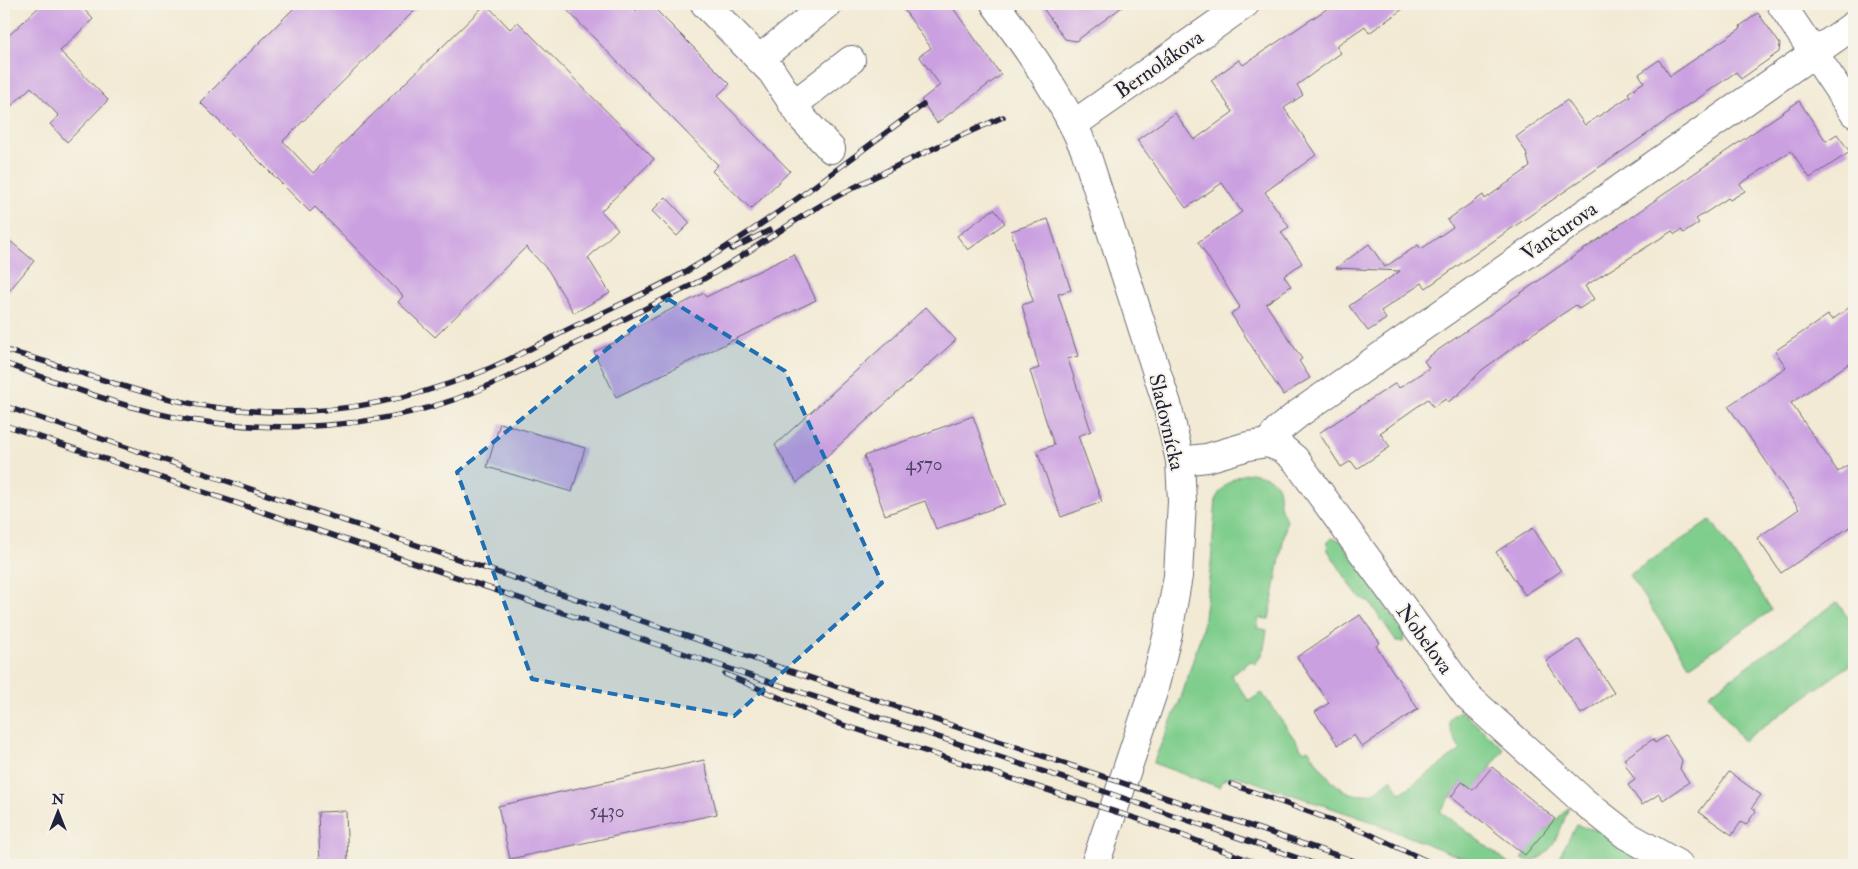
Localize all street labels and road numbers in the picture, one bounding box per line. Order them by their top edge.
street label: Bernolákova [1110,24,1209,105]
street label: Vančurova [1516,195,1603,267]
street label: Sladovnícka [1142,371,1191,473]
street label: Nobelova [1390,599,1459,680]

